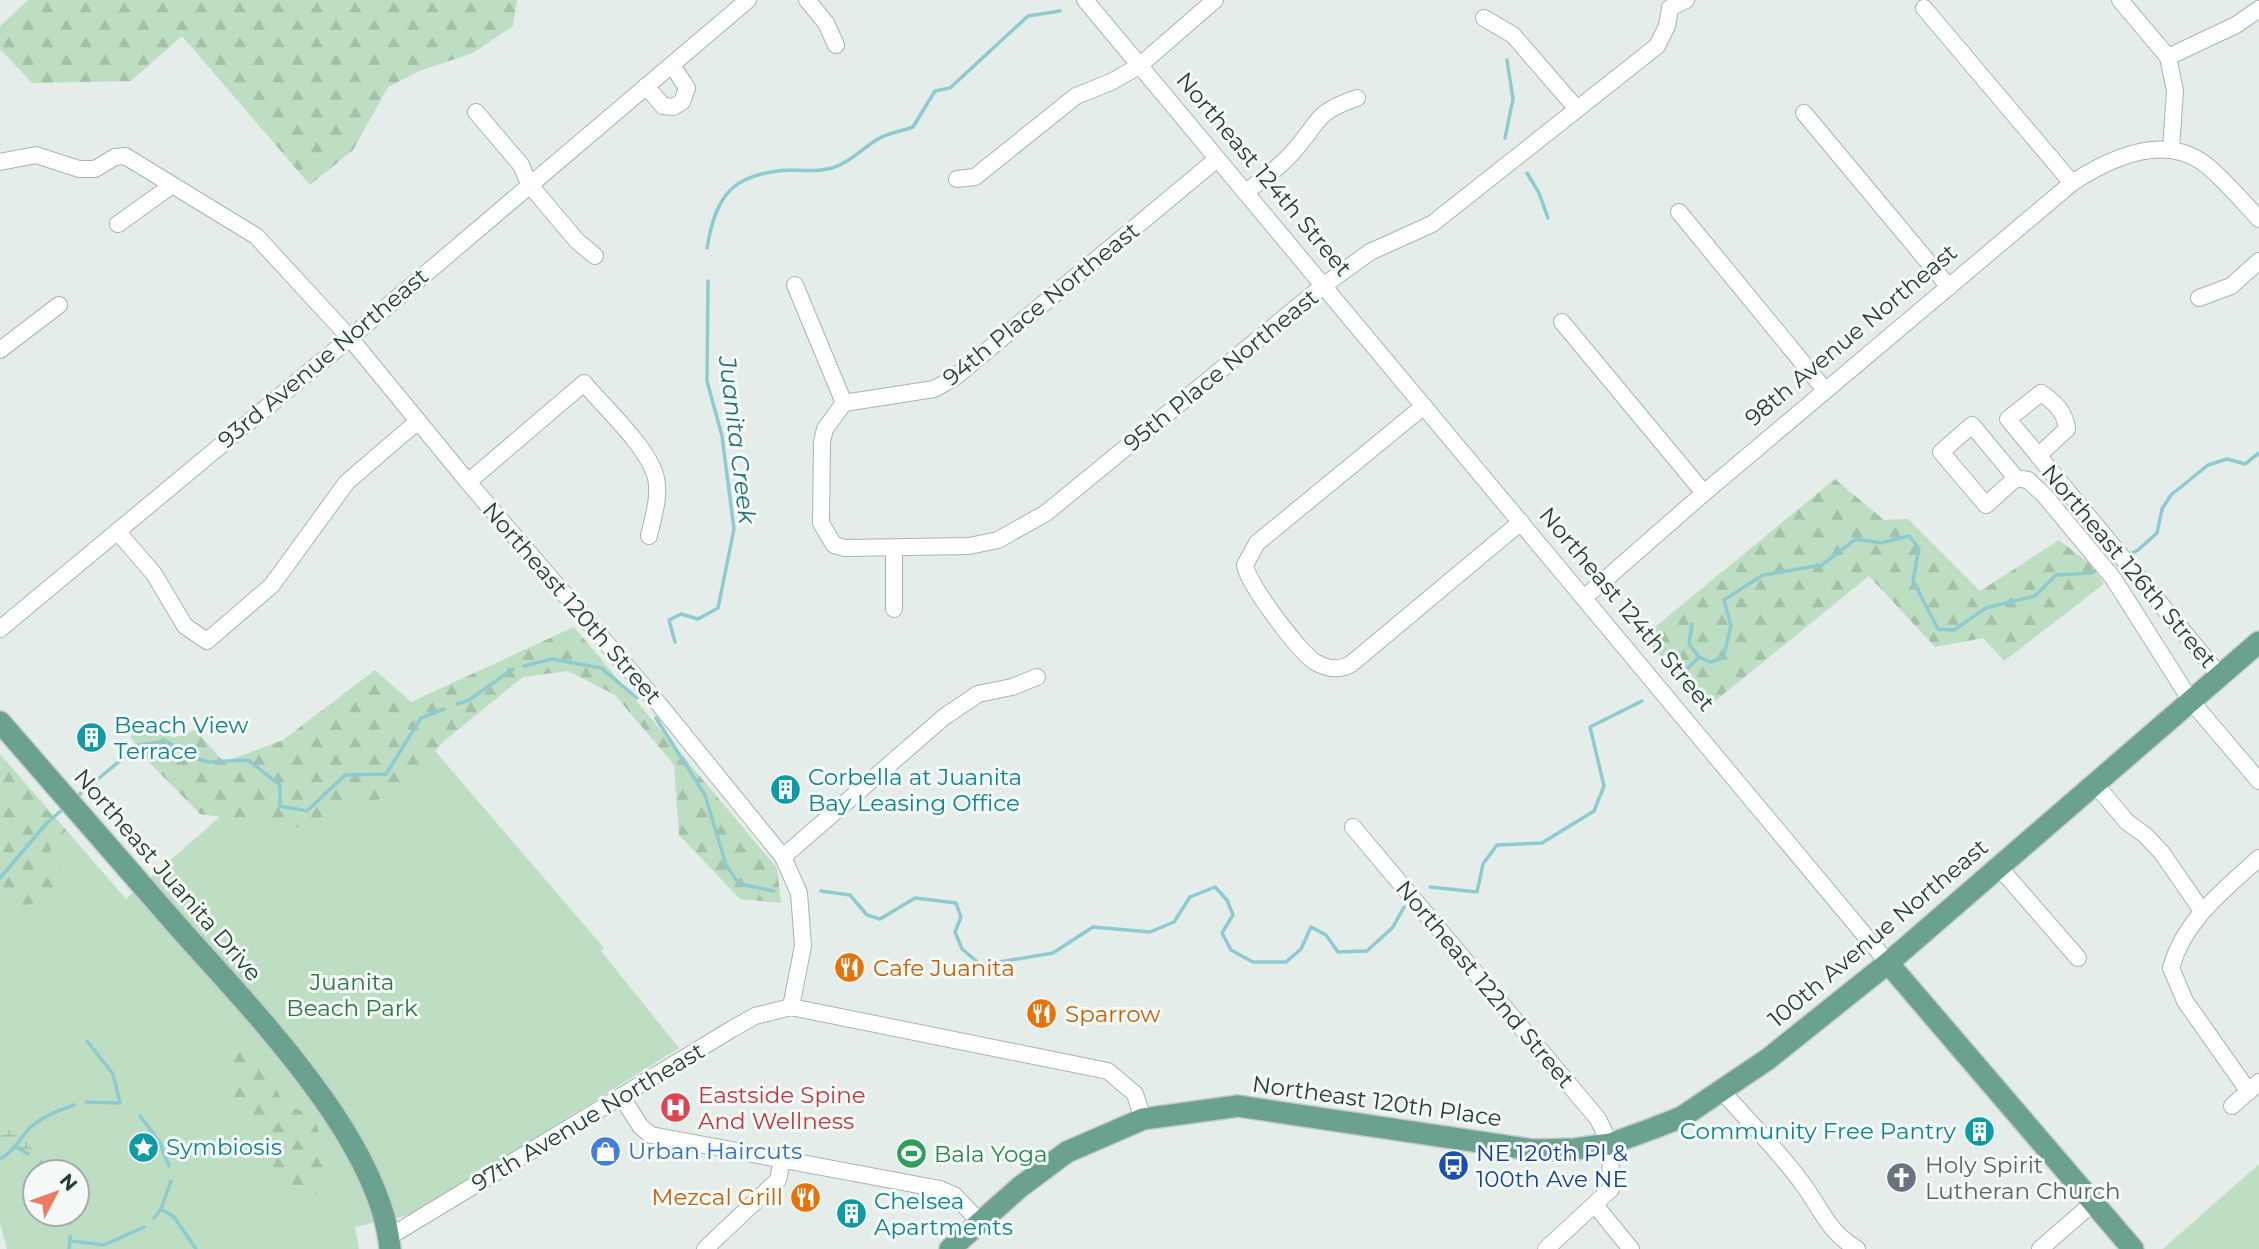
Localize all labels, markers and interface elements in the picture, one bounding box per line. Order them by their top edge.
street label: Northeast 124th Street [1170,66,1358,282]
street label: 94th Place Northeast [937,216,1145,392]
street label: 98th Avenue Northeast [1739,238,1963,432]
street label: 93rd Avenue Northeast [212,262,434,454]
street label: 95th Place Northeast [1118,283,1324,457]
water label: Juanita Creek [713,354,762,527]
street label: Northeast 126th Street [2036,459,2222,673]
street label: Northeast 120th Street [477,496,667,710]
street label: Northeast 124th Street [1533,501,1721,717]
place label: Beach View Terrace [114,711,249,765]
building icon: Beach View Terrace [74,721,108,755]
street label: Northeast Juanita Drive [68,763,268,987]
place label: Corbella at Juanita Bay Leasing Office [808,763,1022,817]
building icon: Corbella at Juanita Bay Leasing Office [768,773,802,807]
street label: 100th Avenue Northeast [1763,833,1993,1033]
street label: Northeast 122nd Street [1390,874,1580,1094]
restaurant icon: Cafe Juanita [833,951,867,985]
place label: Cafe Juanita [873,954,1015,982]
park label: Juanita Beach Park [286,968,418,1022]
restaurant icon: Sparrow [1025,997,1059,1031]
place label: Sparrow [1065,1000,1161,1028]
street label: 97th Avenue Northeast [467,1036,709,1198]
street label: Northeast 120th Place [1250,1070,1504,1132]
place label: Eastside Spine And Wellness [698,1081,866,1135]
hospital icon: Eastside Spine And Wellness [658,1091,692,1125]
building icon: Community Free Pantry [1962,1114,1996,1148]
place label: Community Free Pantry [1680,1117,1957,1145]
place icon: Symbiosis [126,1130,160,1164]
place label: Symbiosis [166,1133,282,1161]
shop icon: Urban Haircuts [588,1134,622,1168]
place label: Urban Haircuts [628,1137,802,1165]
sports icon: Bala Yoga [894,1137,928,1171]
place label: NE 120th Pl & 100th Ave NE [1476,1139,1629,1193]
place label: Bala Yoga [934,1140,1048,1168]
bus stop icon: NE 120th Pl & 100th Ave NE [1436,1149,1470,1183]
place label: Holy Spirit Lutheran Church [1925,1151,2121,1205]
north arrow [21,1158,91,1228]
church icon: Holy Spirit Lutheran Church [1885,1161,1919,1195]
text: N [55,1169,82,1196]
restaurant icon: Mezcal Grill [789,1180,823,1214]
place label: Mezcal Grill [652,1183,783,1211]
place label: Chelsea Apartments [874,1187,1013,1241]
building icon: Chelsea Apartments [834,1197,868,1231]

